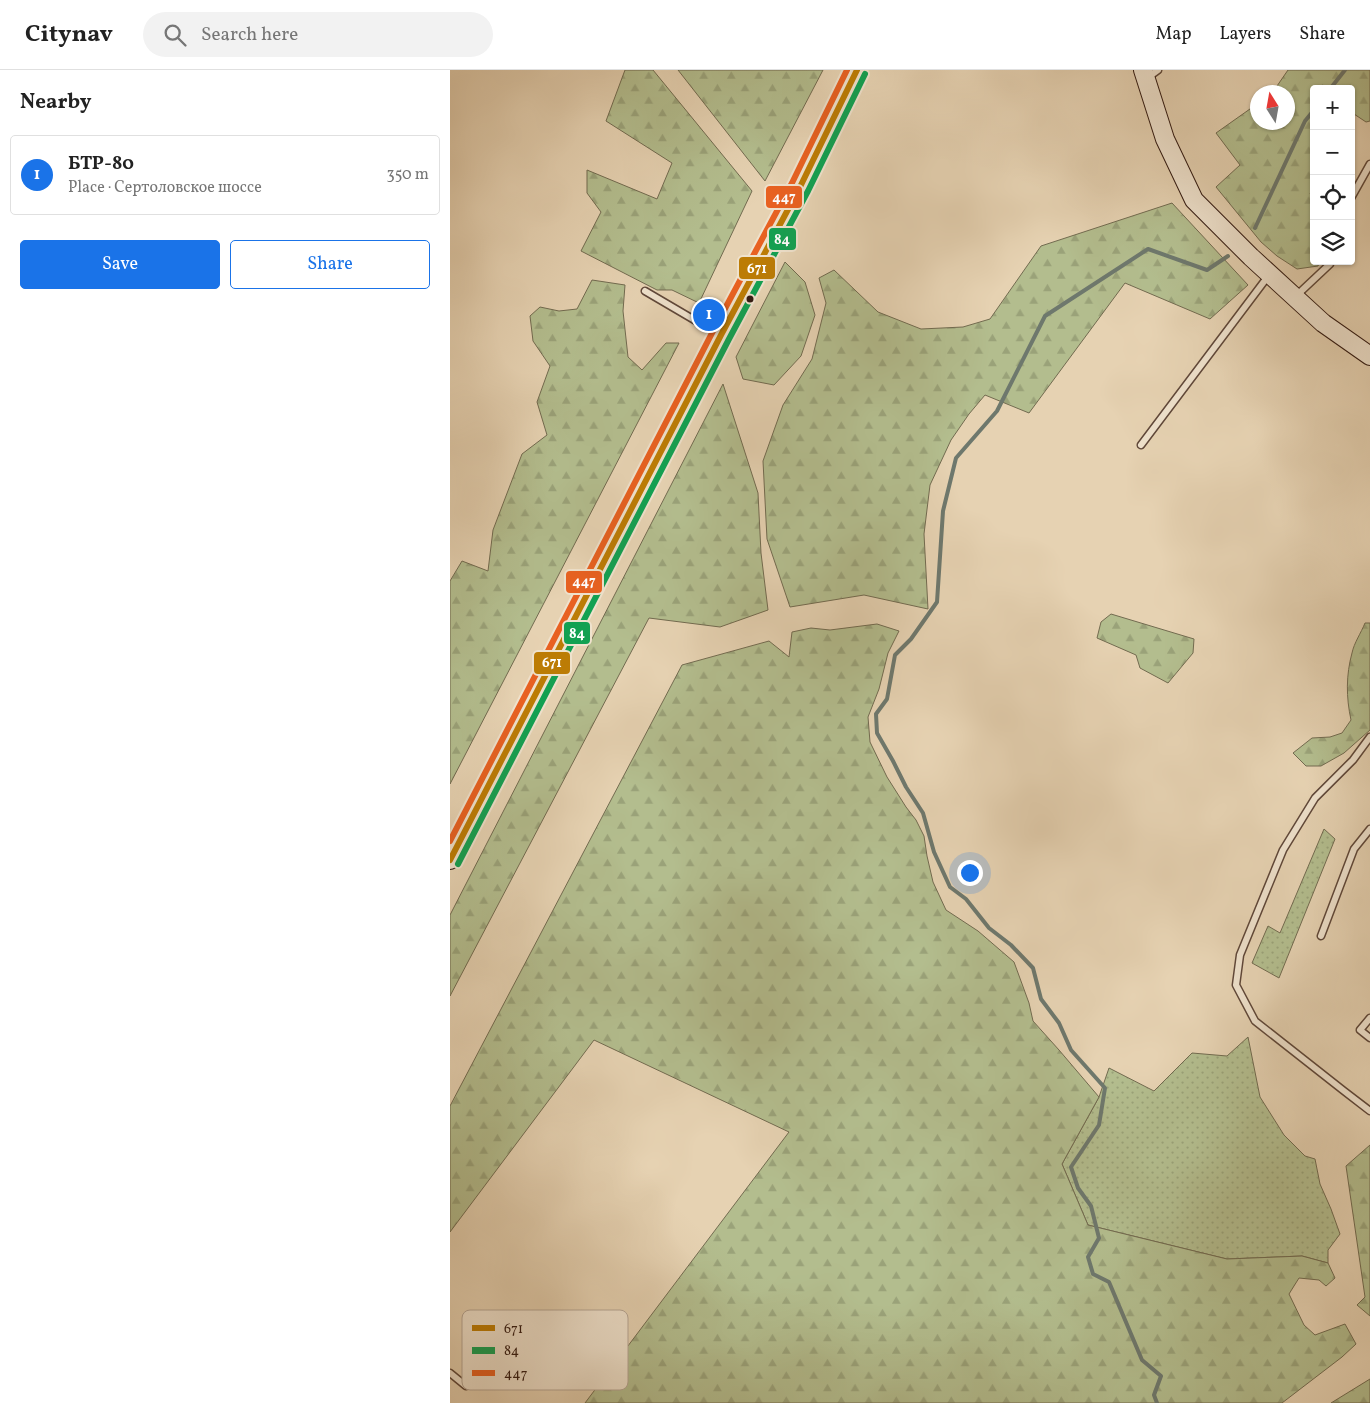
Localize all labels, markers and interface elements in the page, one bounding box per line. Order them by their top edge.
search box [143,12,493,57]
text: Citynav [25,18,113,52]
icon: search [161,21,189,49]
text: Search here [201,22,298,48]
text: Map [1155,22,1191,47]
text: Layers [1219,22,1271,47]
text: Share [1299,22,1345,47]
north arrow [1250,85,1295,130]
map controls [1310,85,1355,265]
button: + [1310,85,1355,130]
text: Nearby [20,88,91,117]
button: − [1310,130,1355,175]
text: БТР-80 [68,151,134,177]
text: 1 [34,164,40,186]
text: 350 m [386,164,429,186]
button: locate [1310,175,1355,220]
text: Place · Сертоловское шоссе [68,177,262,199]
line badge: 447 [765,185,803,209]
text: 447 [772,189,796,208]
button: layers [1310,220,1355,265]
line badge: 84 [768,227,797,251]
text: 84 [774,231,790,250]
button: Save [20,240,220,289]
button: Share [230,240,430,289]
line badge: 671 [738,256,776,280]
text: 671 [747,260,767,279]
unlabelled marker [745,294,755,304]
pin: 1 [693,296,725,334]
line badge: 447 [565,570,603,594]
text: 447 [572,573,596,592]
line badge: 84 [563,621,591,645]
text: 84 [569,625,585,644]
line badge: 671 [533,651,571,675]
text: 671 [542,654,562,673]
your location [957,860,983,886]
legend [462,1310,628,1390]
text: 671 [504,1320,523,1339]
text: 84 [504,1342,519,1361]
text: 447 [504,1365,528,1384]

